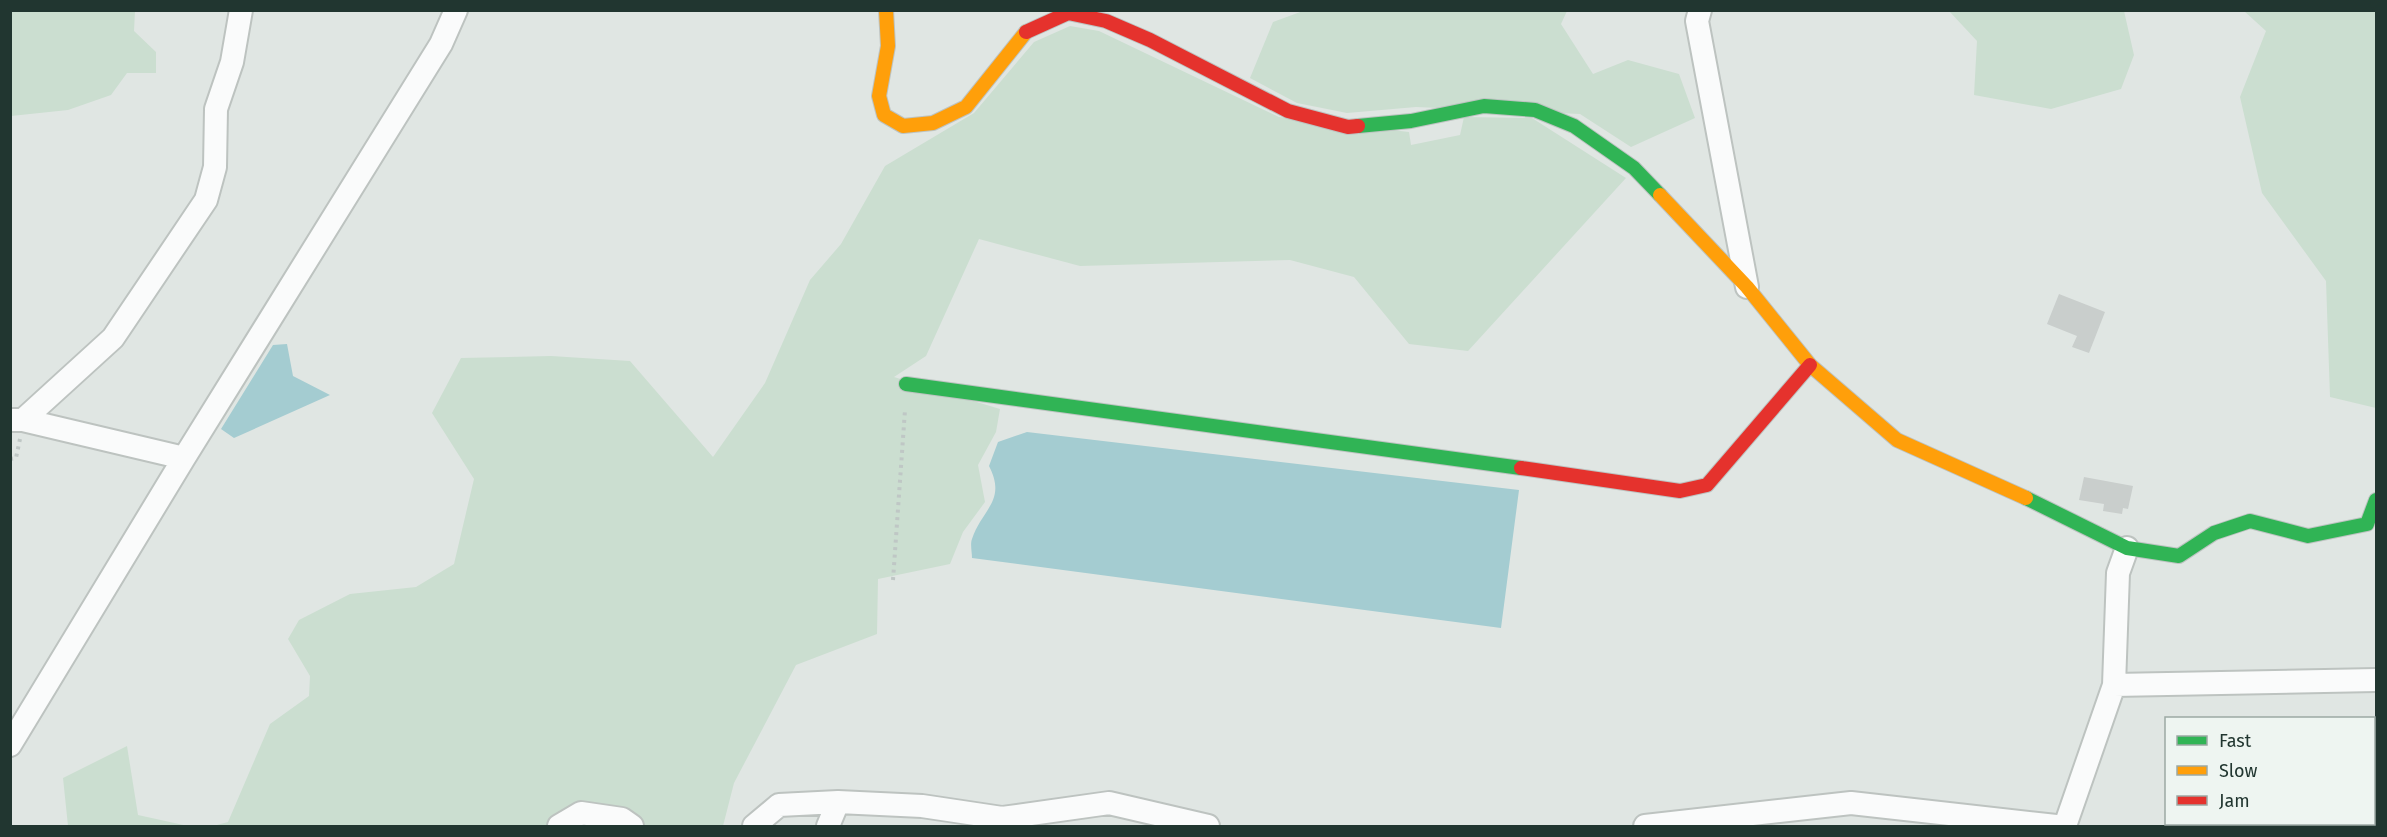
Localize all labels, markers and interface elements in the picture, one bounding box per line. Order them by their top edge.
legend [2165,717,2375,825]
text: Fast [2219,730,2252,752]
text: Slow [2219,760,2258,782]
text: Jam [2219,790,2250,812]

